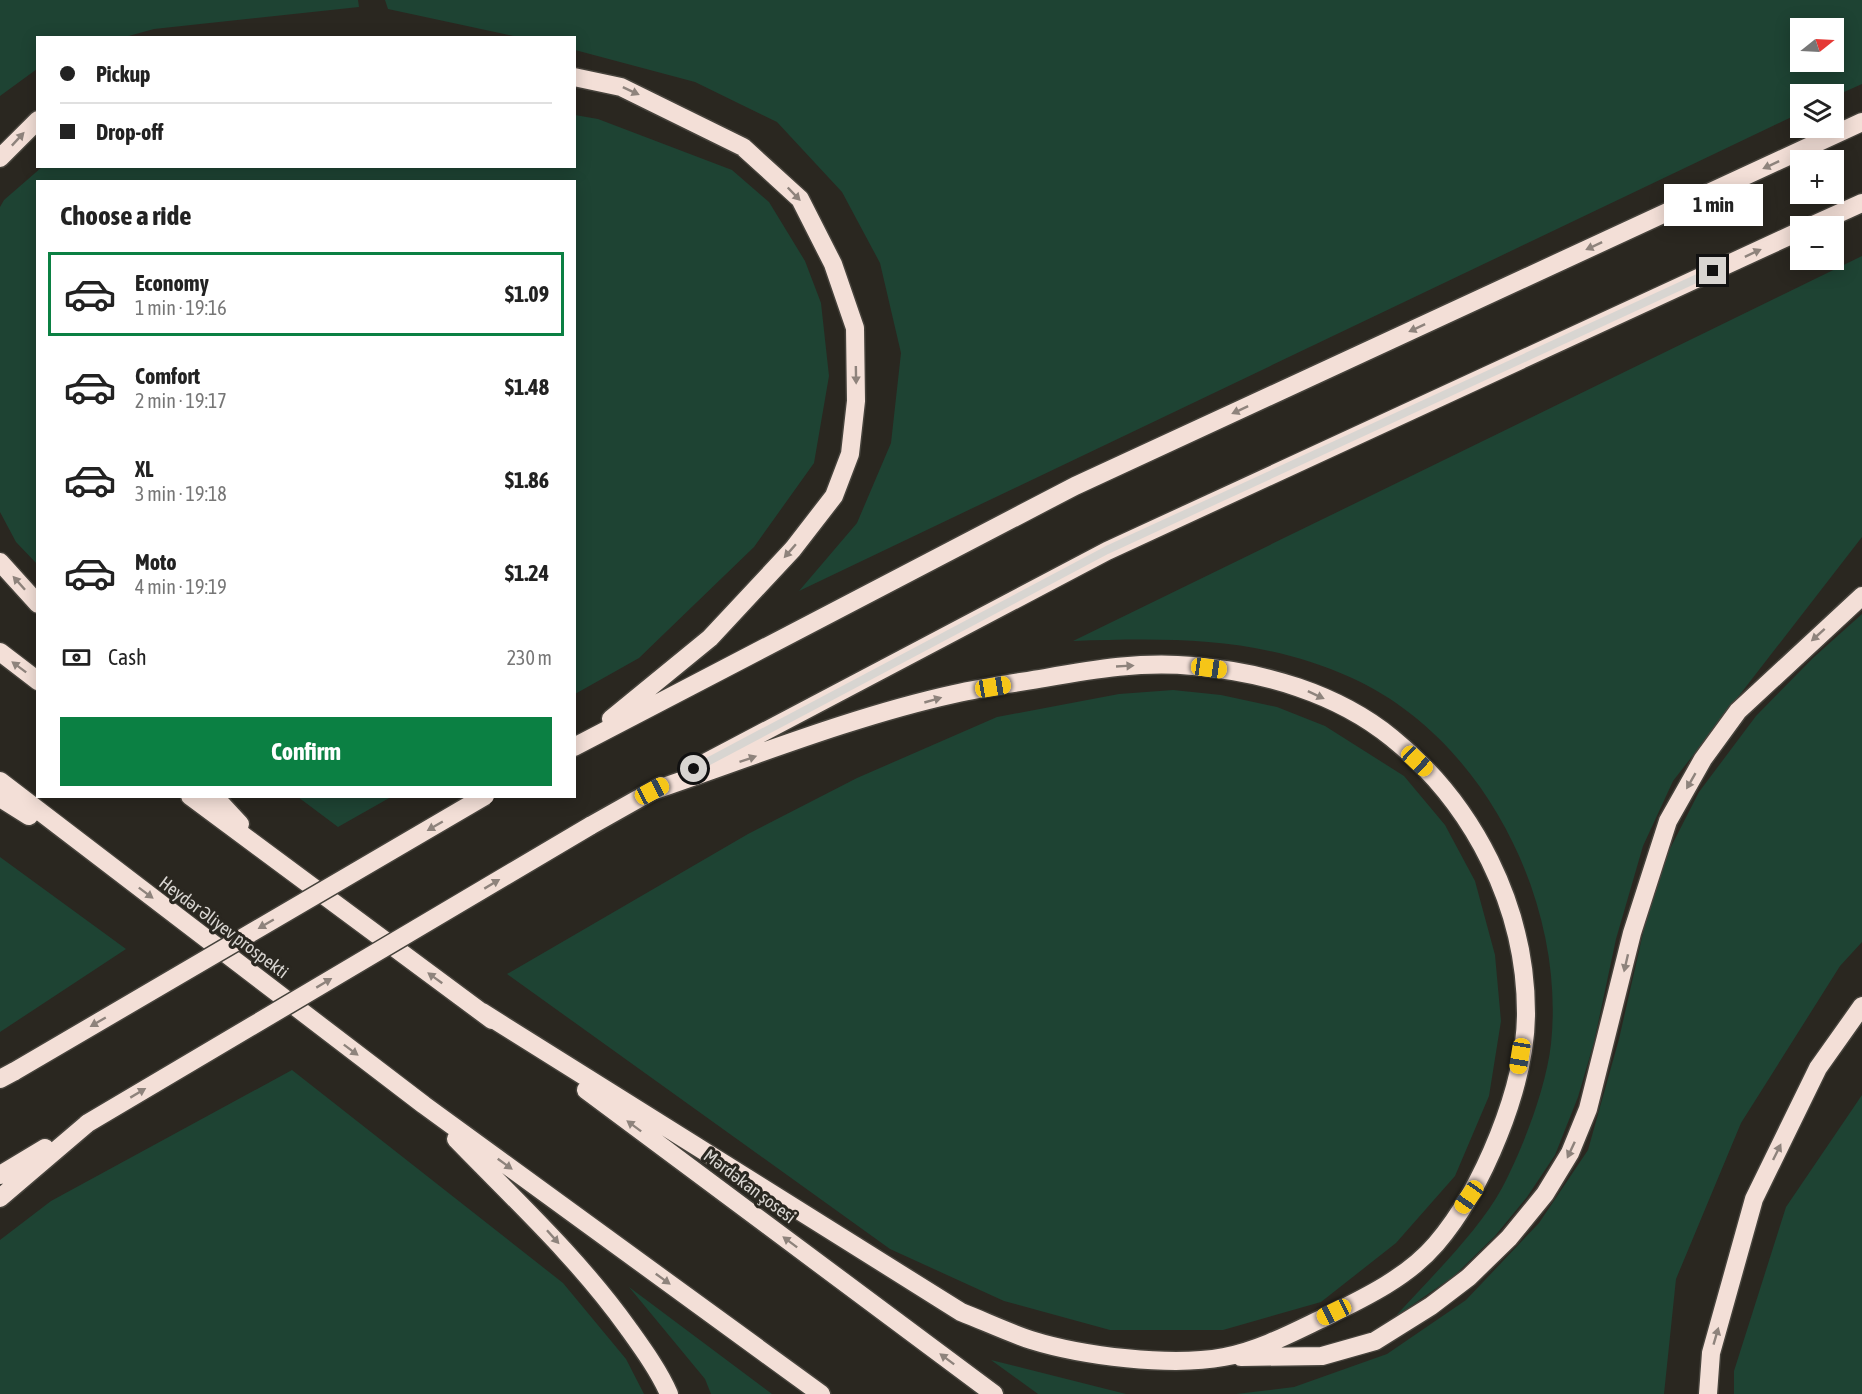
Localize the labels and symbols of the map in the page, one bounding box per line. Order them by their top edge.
north arrow [1790,18,1844,72]
one-way arrow [622,87,639,96]
one-way arrow [11,132,25,146]
one-way arrow [1762,160,1779,169]
callout: 1 min [1664,184,1762,226]
one-way arrow [787,187,801,202]
one-way arrow [1585,242,1602,251]
one-way arrow [1745,248,1763,258]
route end [1699,257,1726,284]
one-way arrow [1408,324,1425,333]
one-way arrow [851,366,861,385]
one-way arrow [1231,406,1248,415]
one-way arrow [783,544,797,559]
one-way arrow [13,576,26,591]
one-way arrow [1811,628,1826,641]
car [1190,657,1228,679]
one-way arrow [11,661,26,673]
one-way arrow [1116,661,1135,670]
car [974,675,1012,699]
one-way arrow [1307,690,1324,699]
one-way arrow [924,694,942,704]
car [1398,742,1436,780]
one-way arrow [739,754,757,763]
route start [680,755,707,782]
one-way arrow [1686,773,1696,790]
car [632,775,672,807]
one-way arrow [426,821,443,831]
street label: Heydər Əliyev prospekti [155,872,293,982]
one-way arrow [484,879,501,889]
one-way arrow [138,887,154,900]
one-way arrow [258,919,274,930]
one-way arrow [1620,954,1630,973]
one-way arrow [427,972,443,984]
one-way arrow [316,978,332,989]
one-way arrow [90,1017,106,1028]
car [1508,1037,1532,1075]
one-way arrow [344,1043,359,1055]
one-way arrow [130,1088,147,1098]
one-way arrow [627,1120,643,1132]
one-way arrow [1566,1142,1576,1160]
one-way arrow [1773,1143,1782,1160]
street label: Mərdəkan şosesi [700,1145,800,1227]
one-way arrow [498,1158,513,1170]
car [1451,1177,1487,1217]
one-way arrow [546,1229,559,1244]
one-way arrow [783,1237,798,1249]
one-way arrow [655,1273,671,1285]
car [1314,1296,1354,1328]
one-way arrow [1712,1327,1721,1345]
one-way arrow [939,1353,955,1365]

